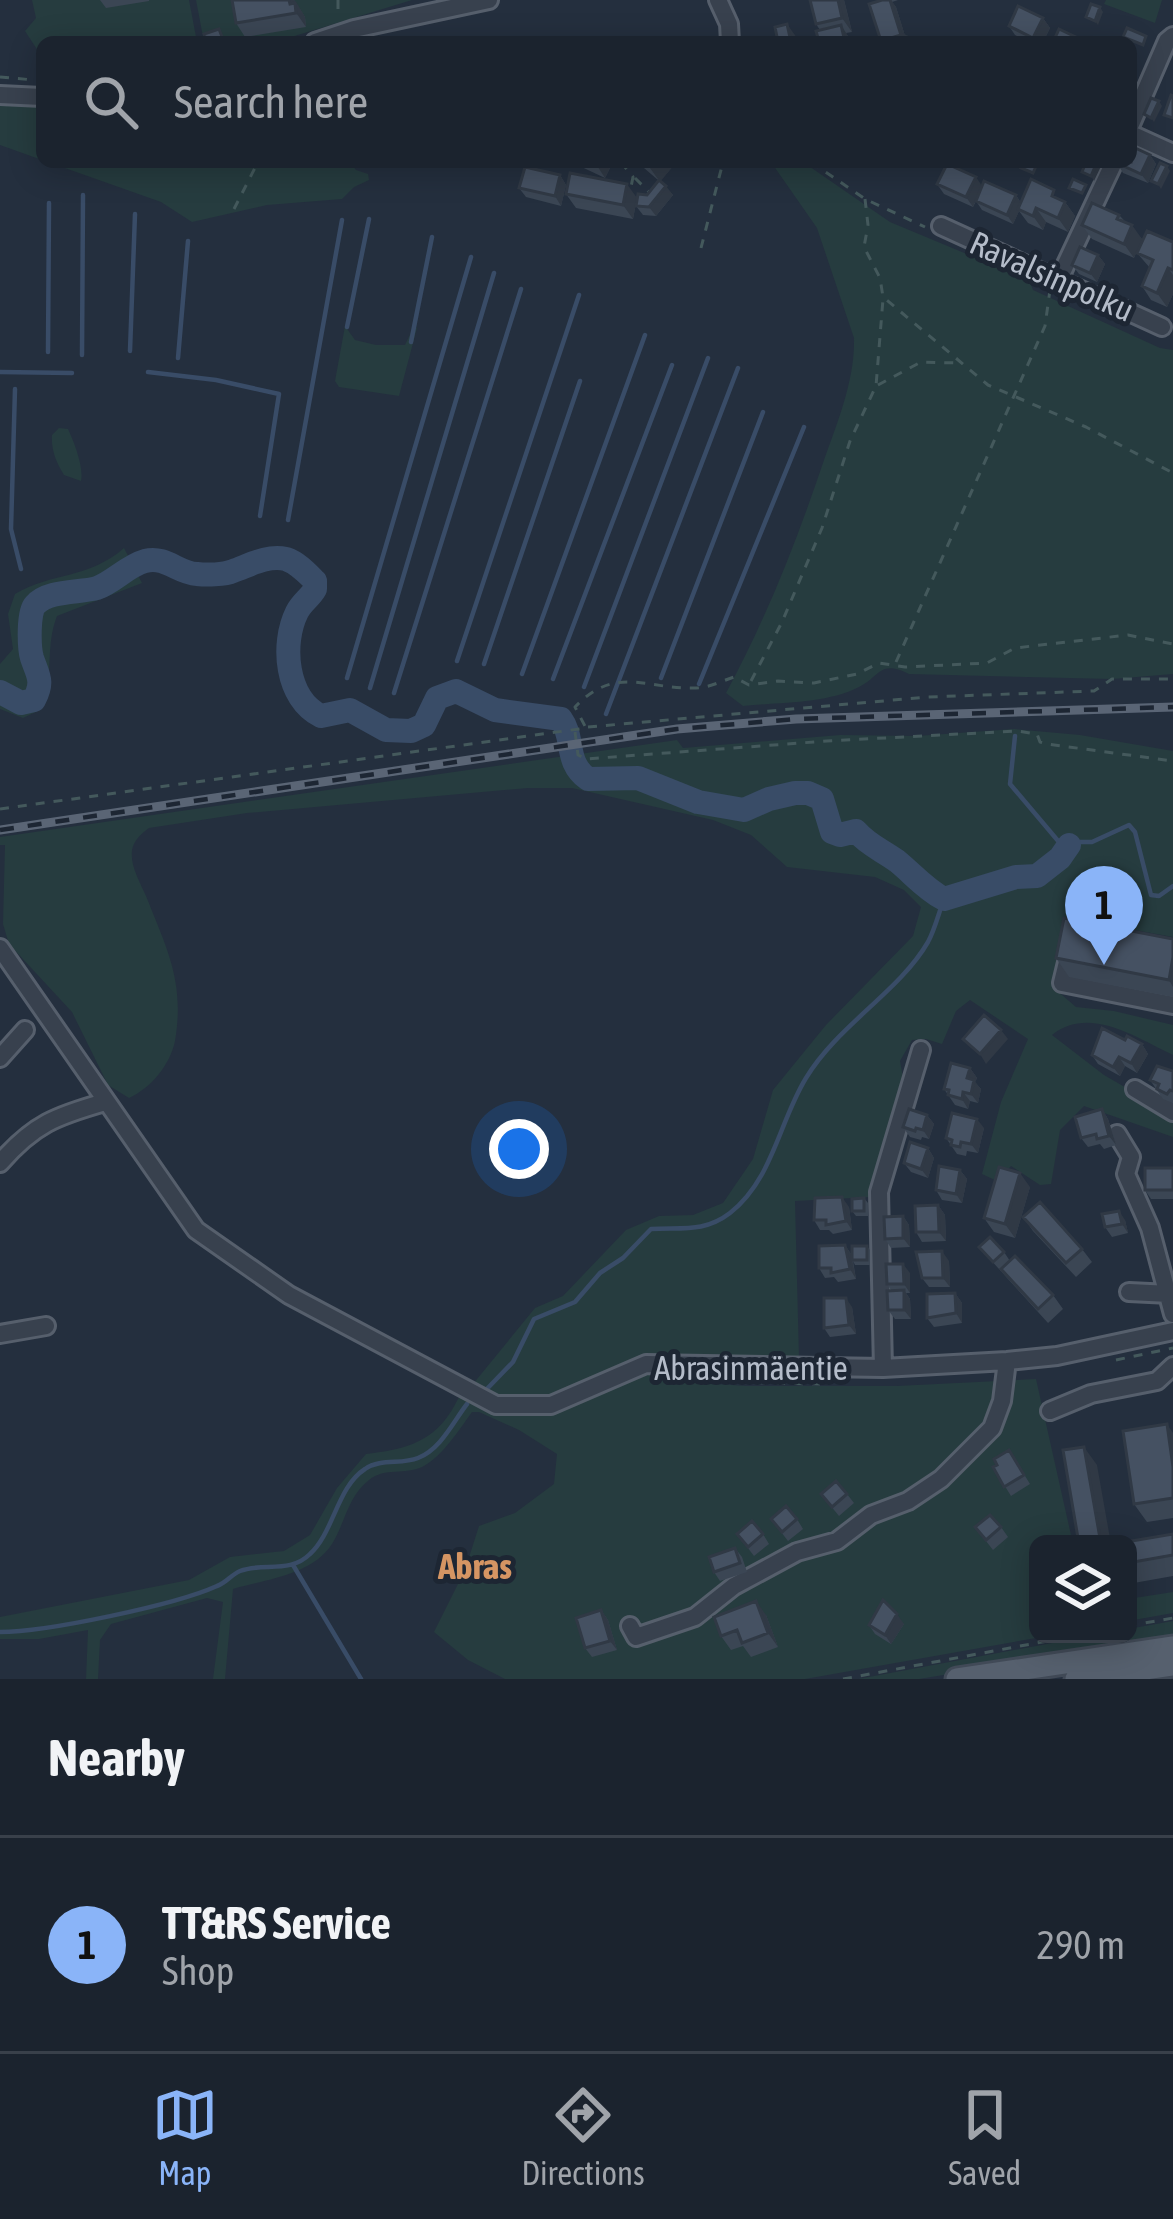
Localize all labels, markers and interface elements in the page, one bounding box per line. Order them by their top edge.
search box [36,36,1137,168]
icon: search [78,69,144,135]
text: Search here [174,76,368,128]
street label: Ravalsinpolku [964,223,1140,329]
pin: 1 [1065,866,1143,965]
your location [489,1119,549,1179]
street label: Abrasinmäentie [654,1349,848,1387]
map controls [1029,1535,1137,1643]
button: layers [1029,1535,1137,1643]
district label: Abras [437,1545,512,1587]
text: Nearby [48,1728,185,1787]
text: TT&RS Service [162,1897,391,1949]
text: 1 [78,1923,96,1967]
text: 290 m [1037,1923,1125,1967]
text: Shop [162,1949,234,1993]
tab: Map [152,2082,218,2192]
tab: Directions [521,2082,645,2192]
tab: Saved [948,2082,1021,2192]

